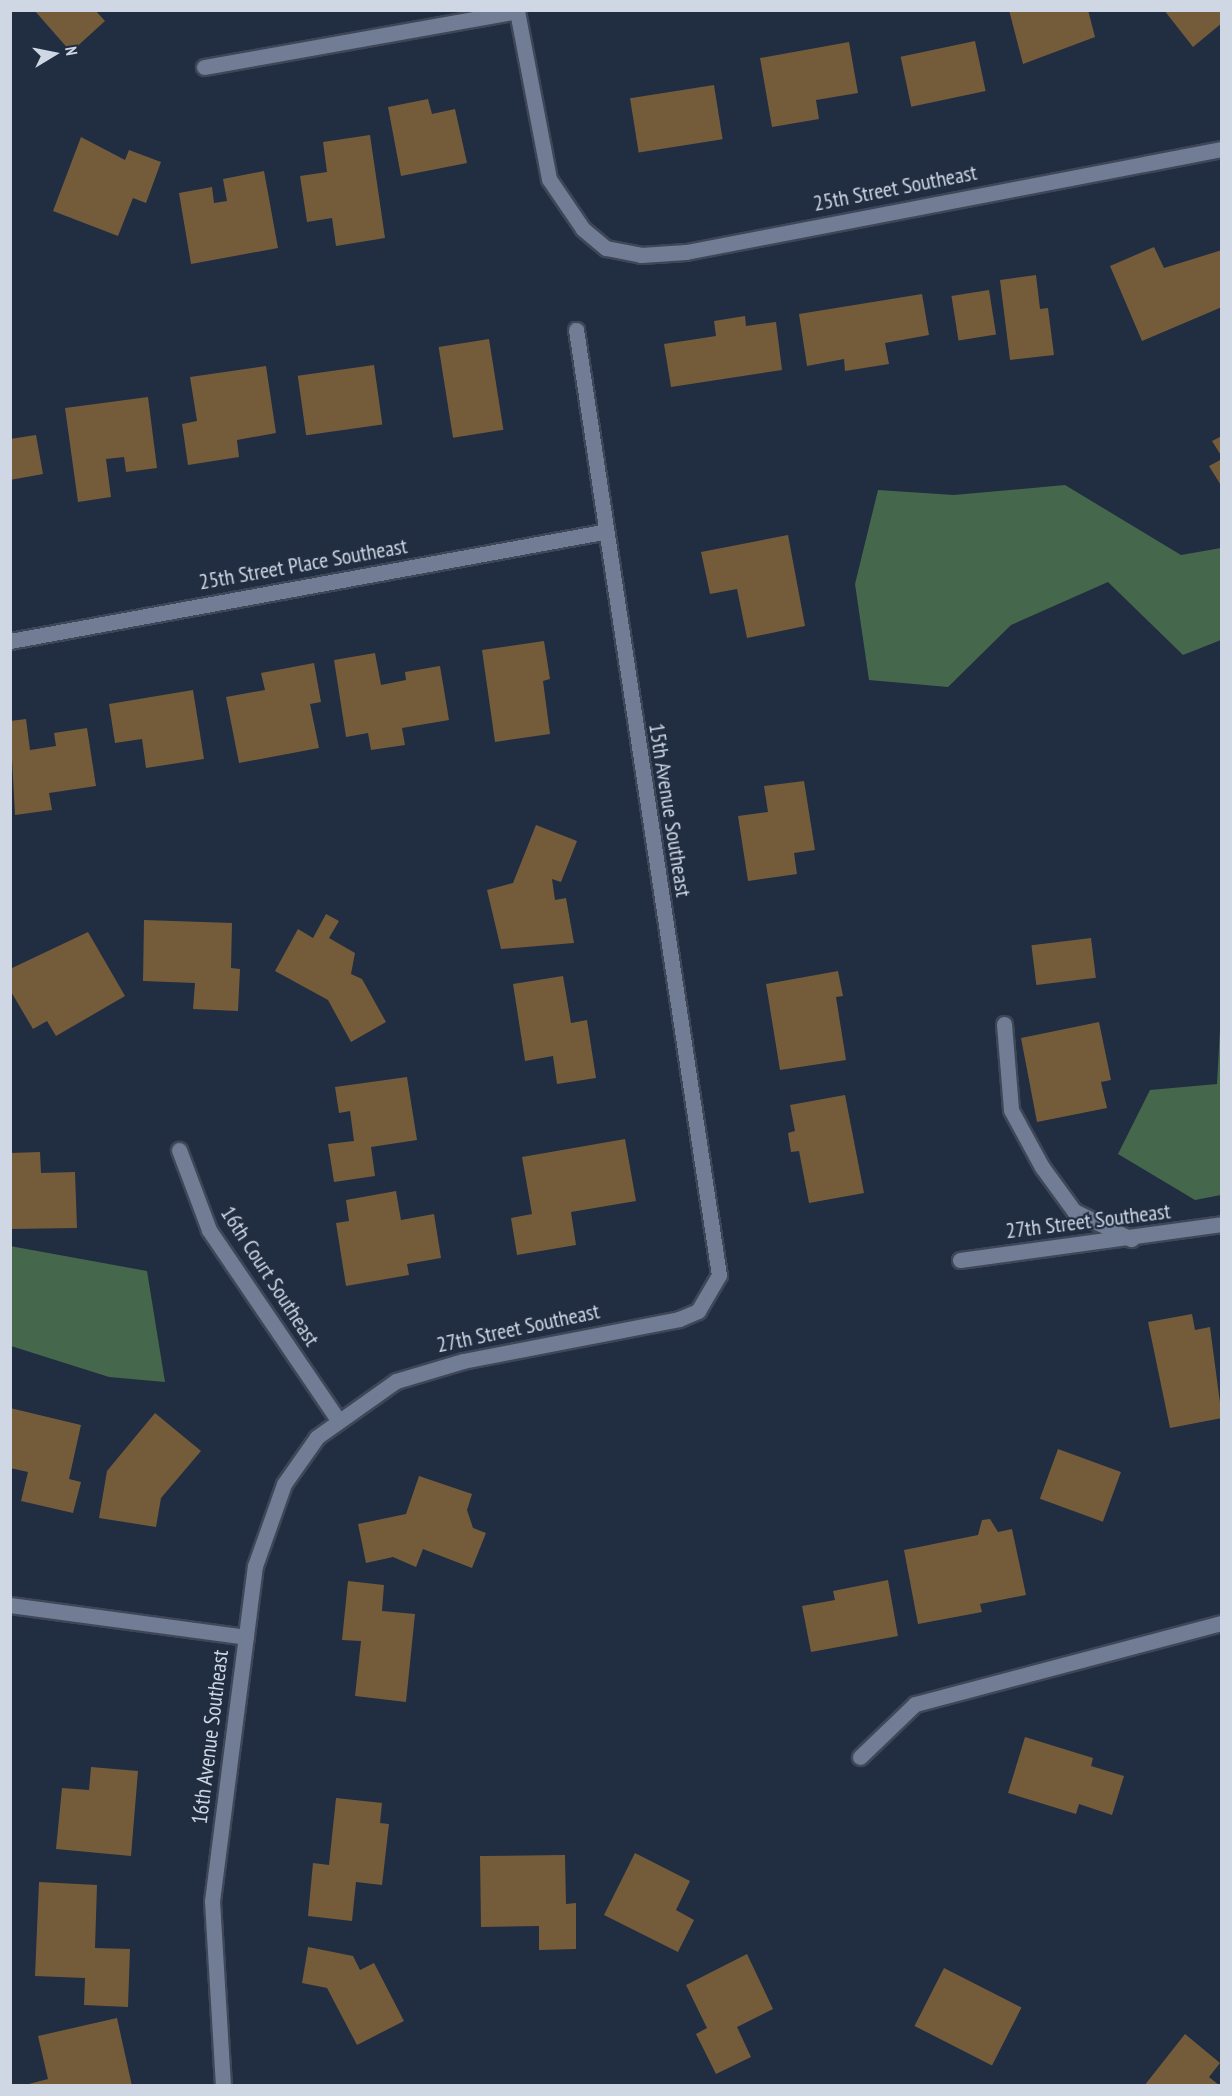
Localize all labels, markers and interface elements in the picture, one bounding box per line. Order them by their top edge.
north arrow [24,24,84,84]
text: N [61,45,82,57]
street label: 25th Street Southeast [811,159,979,217]
street label: 25th Street Place Southeast [197,533,409,595]
street label: 15th Avenue Southeast [643,721,697,899]
street label: 27th Street Southeast [1004,1198,1172,1244]
street label: 16th Court Southeast [215,1201,325,1351]
street label: 27th Street Southeast [434,1298,602,1358]
street label: 16th Avenue Southeast [186,1648,234,1826]

